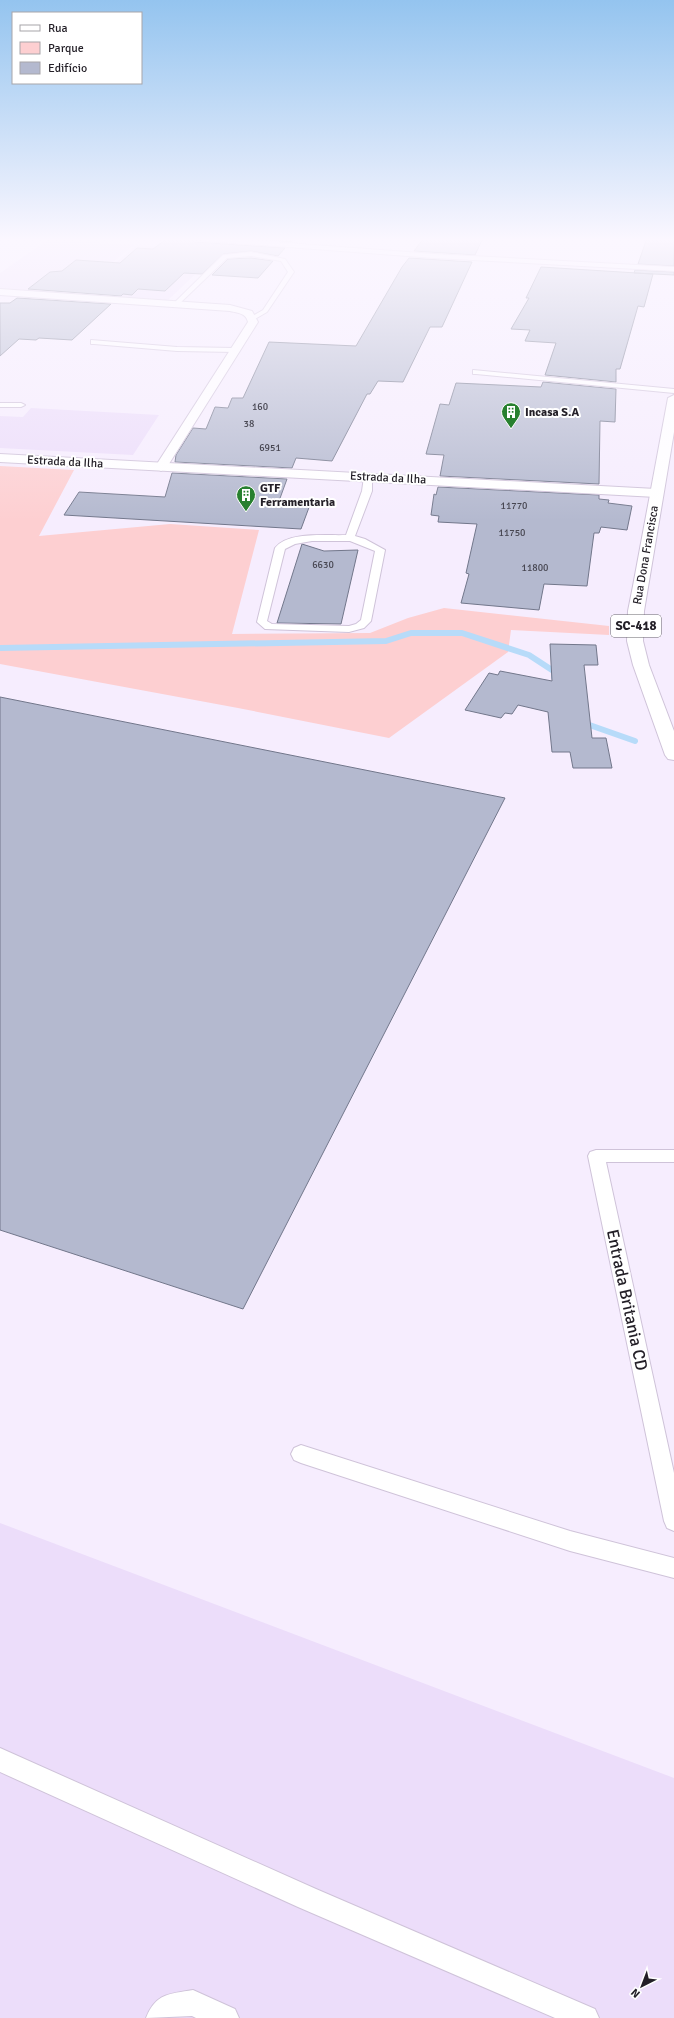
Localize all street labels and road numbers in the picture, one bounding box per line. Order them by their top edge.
street label: Estrada da Ilha [26,453,104,471]
street label: Estrada da Ilha [349,469,427,487]
street label: Rua Dona Francisca [630,504,662,606]
road number: SC-418 [611,615,661,637]
street label: Entrada Britania CD [602,1227,652,1373]

